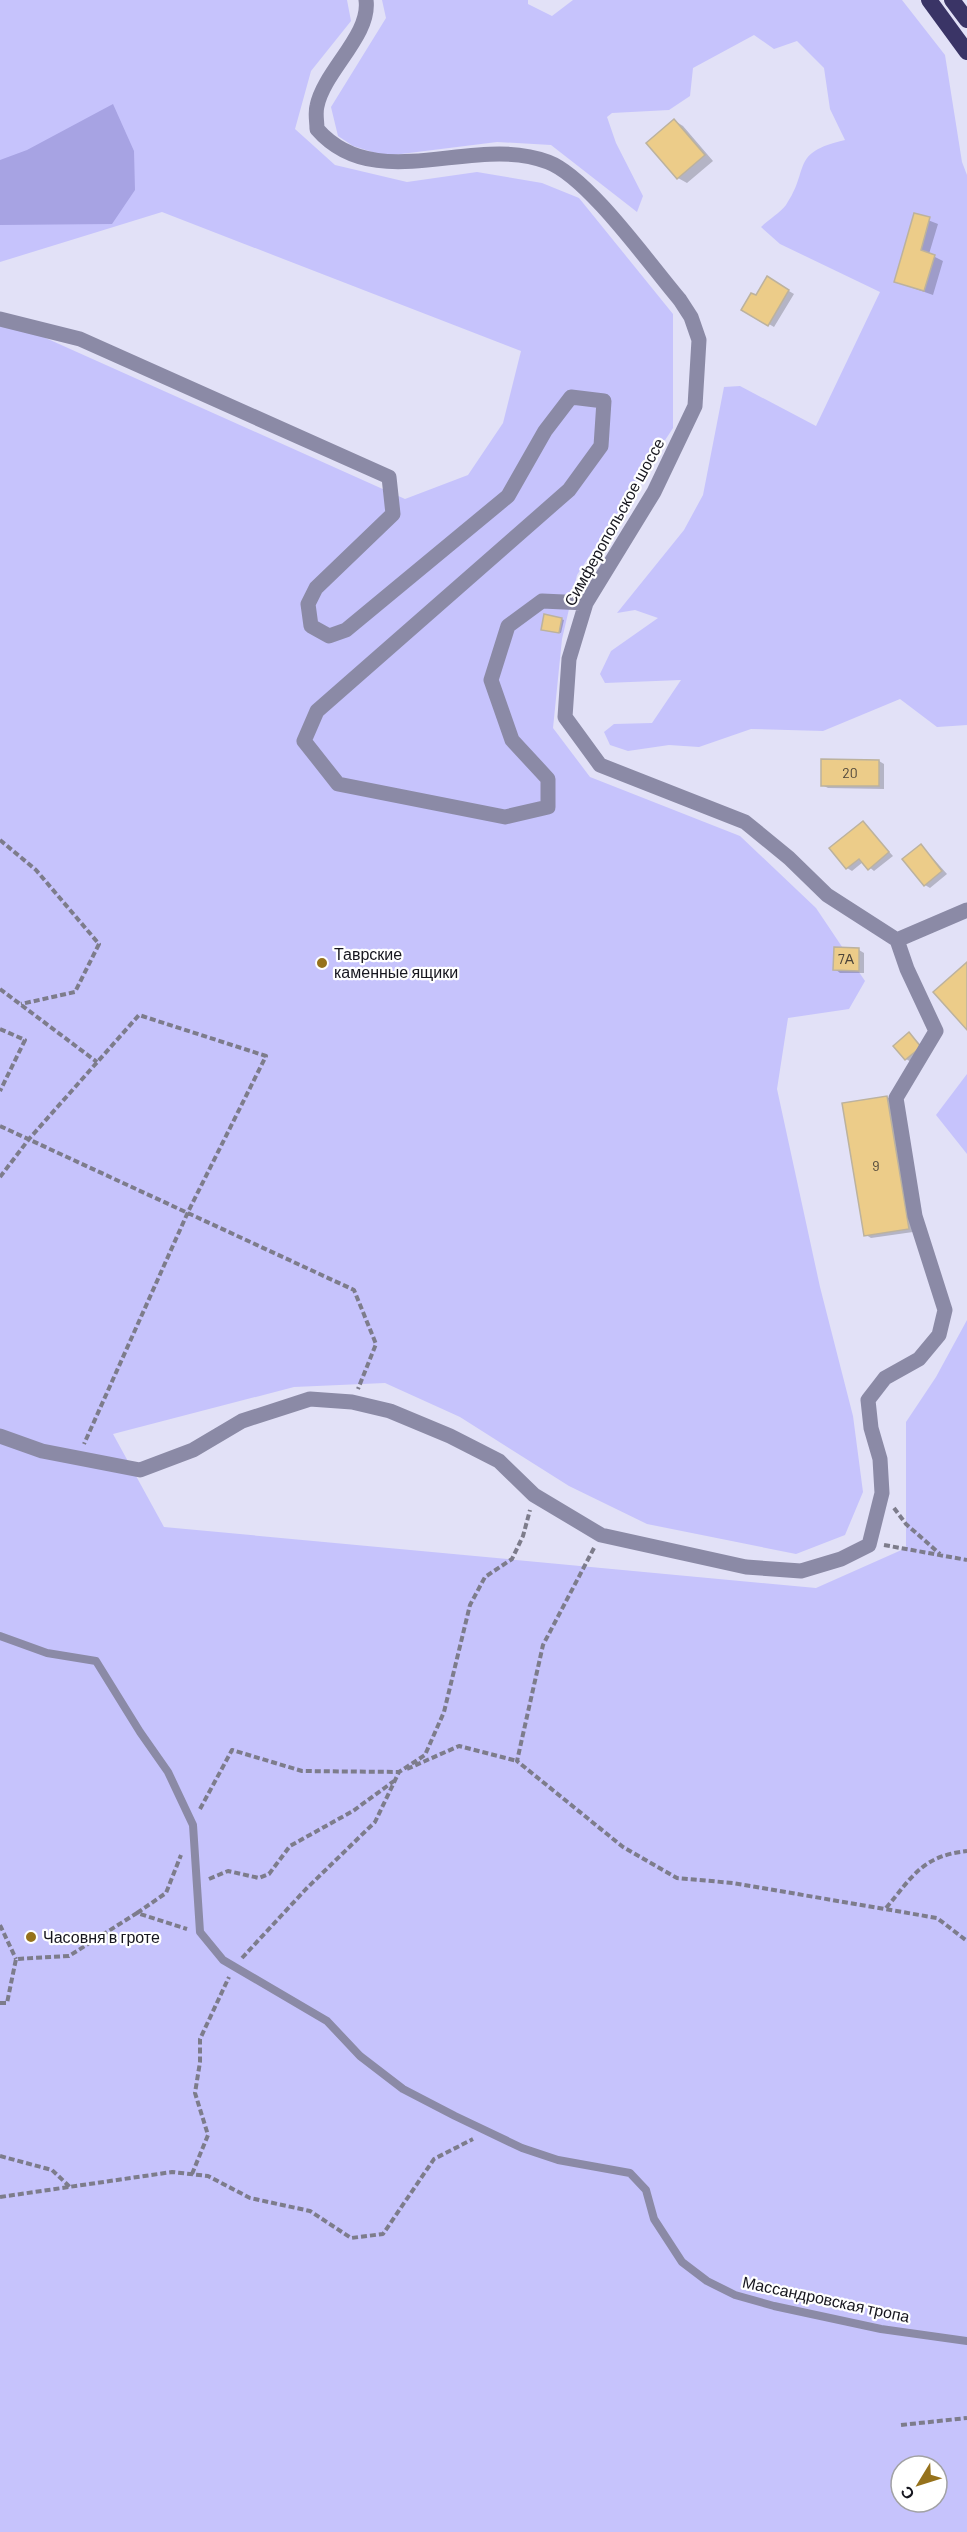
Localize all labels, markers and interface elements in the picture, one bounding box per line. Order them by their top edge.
street label: Симферопольское шоссе [559,434,668,609]
house number: 20 [842,764,858,781]
place label: Таврские каменные ящики [334,944,458,981]
house number: 7А [838,950,855,967]
marker: Таврские каменные ящики [315,956,329,970]
house number: 9 [872,1157,880,1174]
place label: Часовня в гроте [43,1927,160,1946]
marker: Часовня в гроте [24,1930,38,1944]
street label: Массандровская тропа [741,2272,912,2326]
north arrow [889,2454,949,2514]
text: С [895,2483,918,2504]

